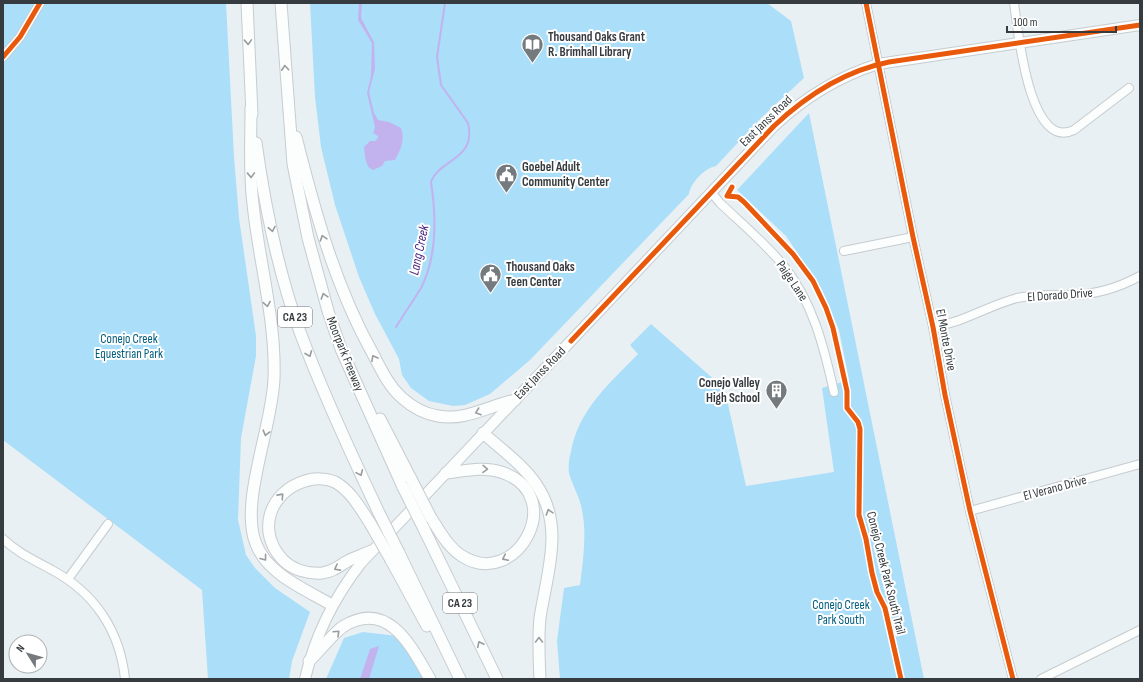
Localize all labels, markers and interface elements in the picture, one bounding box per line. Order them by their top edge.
scale bar [1007,8,1116,34]
text: 100 m [1013,15,1038,30]
place label: Thousand Oaks Grant R. Brimhall Library [548,29,646,60]
library icon: Thousand Oaks Grant R. Brimhall Library [519,31,545,64]
one-way arrow [244,39,253,45]
one-way arrow [281,65,290,71]
street label: East Janss Road [736,92,796,150]
place label: Goebel Adult Community Center [522,159,609,190]
public building icon: Goebel Adult Community Center [493,161,519,194]
one-way arrow [246,172,255,178]
water label: Lang Creek [405,223,433,277]
one-way arrow [267,226,275,232]
one-way arrow [320,235,328,242]
street label: Paige Lane [773,258,811,304]
place label: Thousand Oaks Teen Center [506,259,575,290]
public building icon: Thousand Oaks Teen Center [477,261,503,294]
street label: El Dorado Drive [1027,285,1093,305]
one-way arrow [320,292,329,299]
one-way arrow [263,301,271,307]
road number: CA 23 [278,307,312,327]
street label: El Monte Drive [932,308,960,372]
street label: Moorpark Freeway [323,314,367,394]
park label: Conejo Creek Equestrian Park [95,331,163,362]
street label: East Janss Road [511,343,569,403]
one-way arrow [304,350,312,357]
one-way arrow [372,354,379,362]
place label: Conejo Valley High School [699,375,761,406]
building icon: Conejo Valley High School [763,377,789,410]
one-way arrow [474,407,481,416]
one-way arrow [262,429,270,436]
one-way arrow [482,465,488,473]
one-way arrow [355,469,363,476]
street label: El Verano Drive [1022,472,1088,504]
one-way arrow [276,493,284,501]
one-way arrow [545,508,554,515]
street label: Conejo Creek Park South Trail [863,510,909,636]
one-way arrow [260,553,267,560]
one-way arrow [502,553,509,561]
one-way arrow [334,563,341,571]
road number: CA 23 [443,593,477,613]
park label: Conejo Creek Park South [812,597,870,628]
one-way arrow [332,630,340,638]
north arrow [8,634,48,674]
one-way arrow [535,637,543,643]
one-way arrow [477,641,485,648]
text: N [13,642,27,655]

